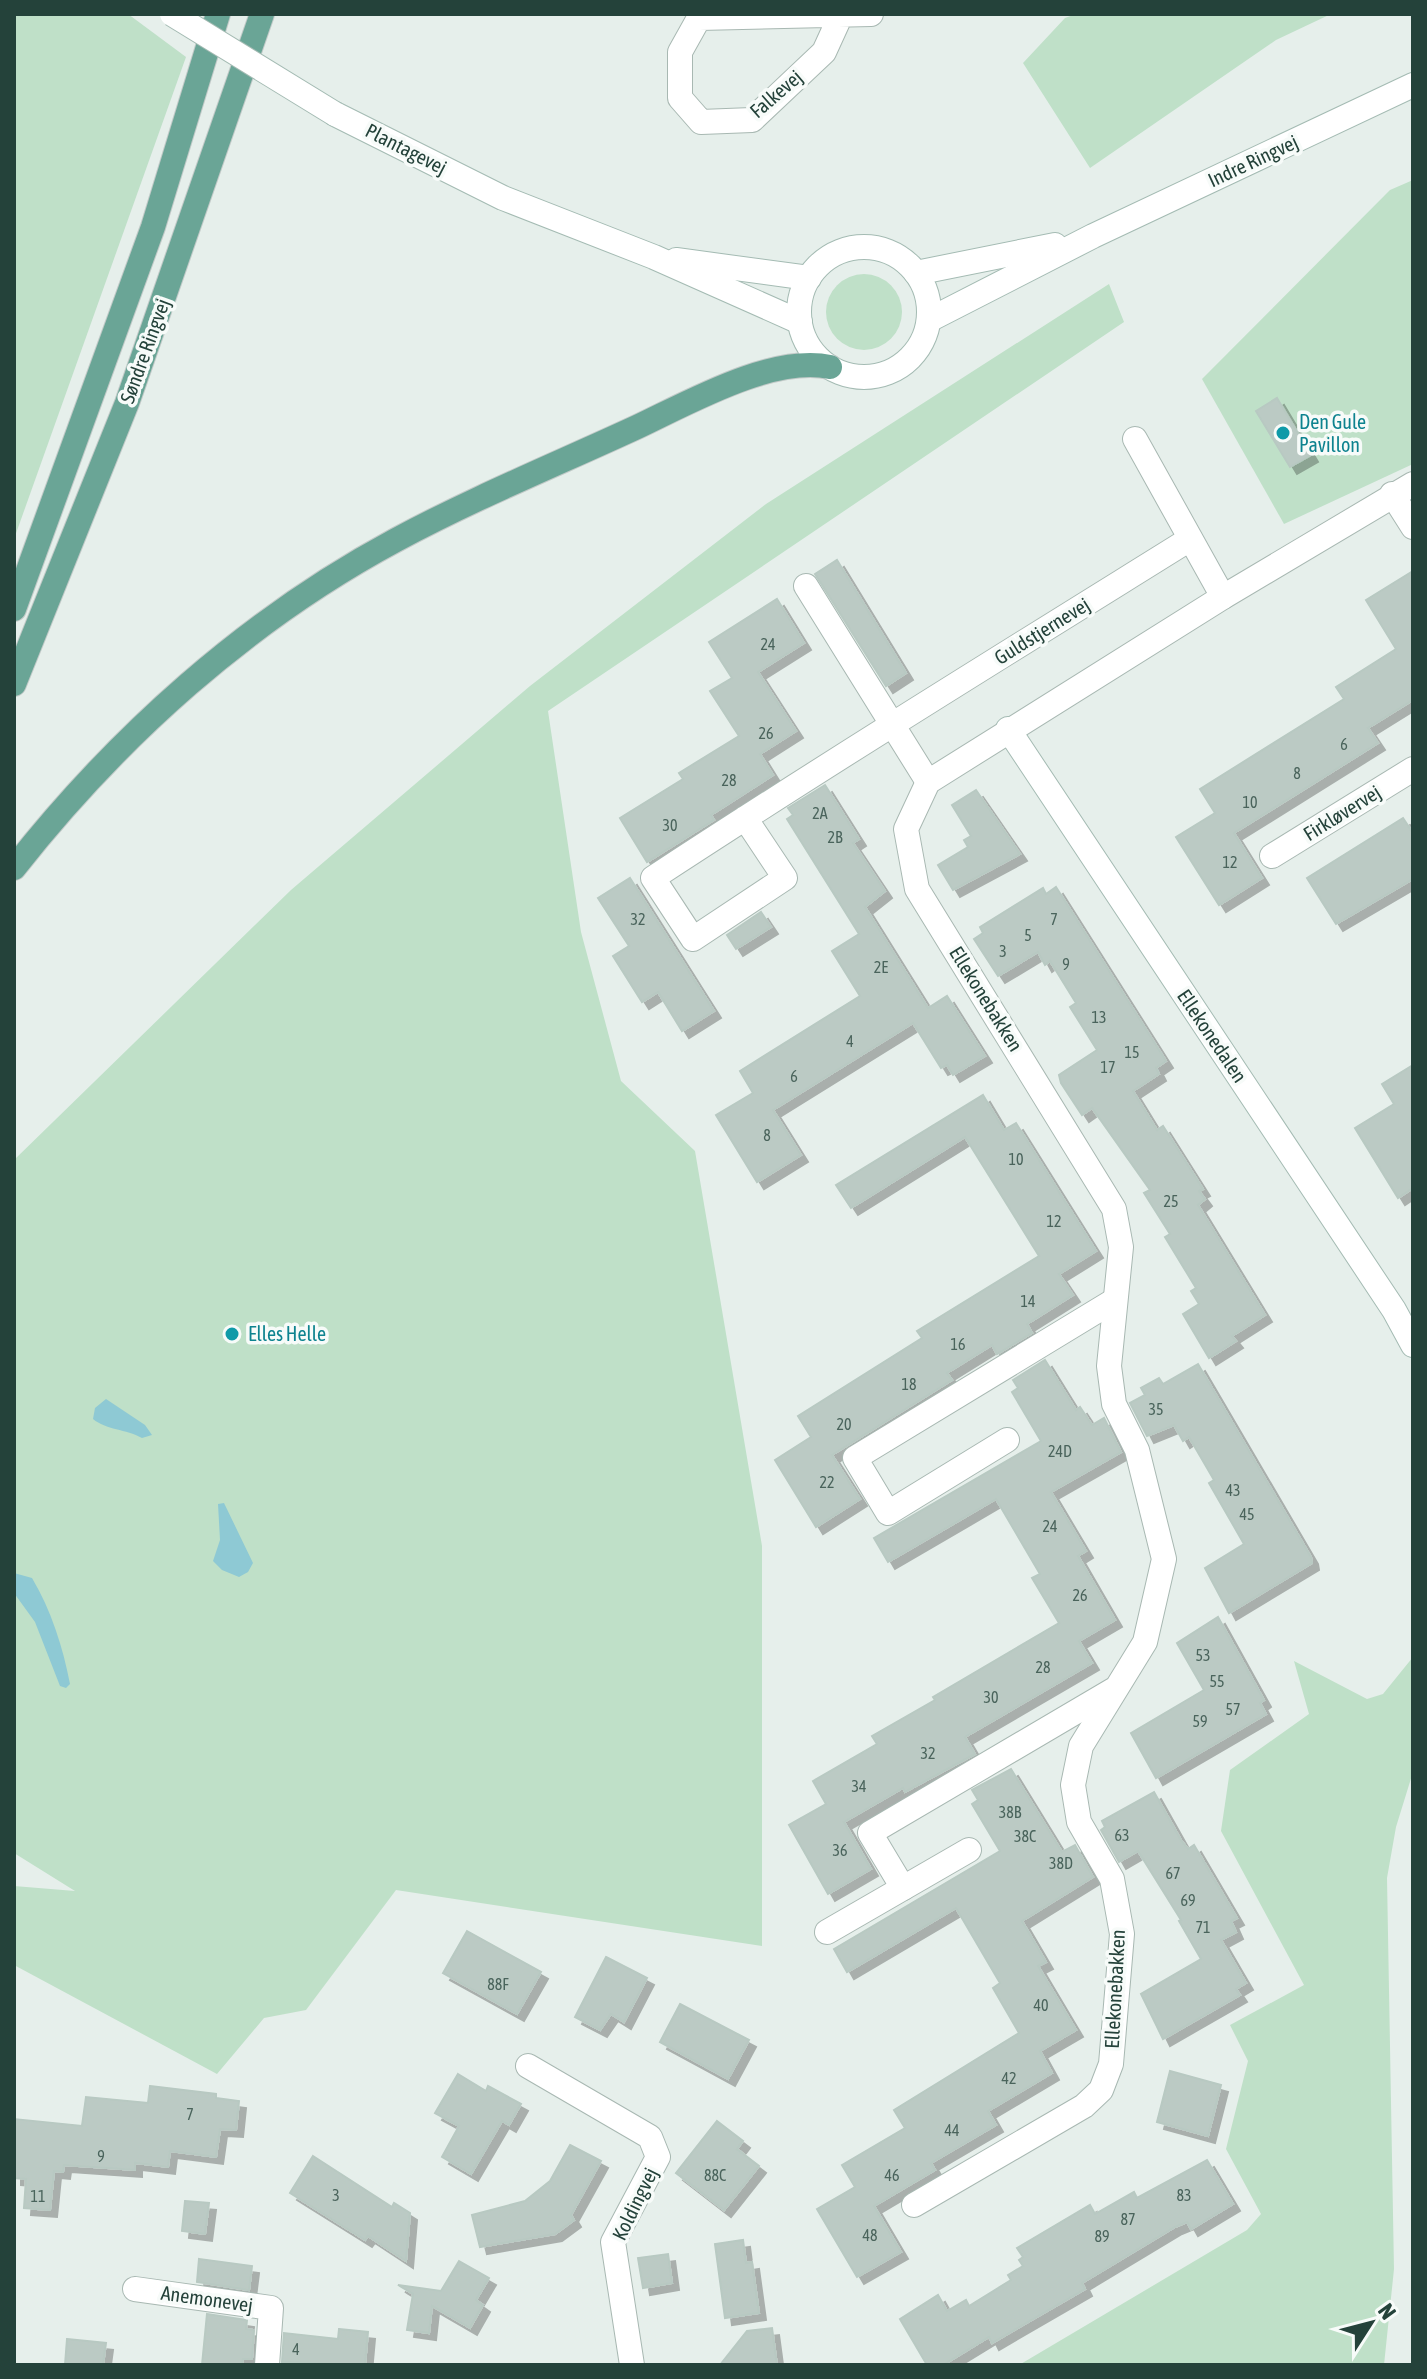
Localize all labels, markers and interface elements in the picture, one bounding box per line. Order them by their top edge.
street label: Falkevej [745,65,806,122]
street label: Plantagevej [362,118,451,179]
street label: Indre Ringvej [1204,130,1301,191]
street label: Søndre Ringvej [115,296,174,406]
place label: Den Gule Pavillon [1299,410,1366,456]
marker: Den Gule Pavillon [1274,424,1292,442]
street label: Guldstjernevej [990,592,1093,669]
house number: 24 [760,635,776,653]
house number: 26 [758,724,774,742]
house number: 6 [1340,735,1348,753]
house number: 8 [1293,764,1301,782]
house number: 28 [721,771,737,789]
street label: Firkløvervej [1299,780,1384,845]
house number: 10 [1242,793,1258,811]
house number: 2A [812,804,828,822]
house number: 30 [662,816,678,834]
house number: 2B [827,828,843,846]
house number: 12 [1222,853,1238,871]
house number: 32 [630,910,646,928]
house number: 7 [1050,910,1058,928]
house number: 5 [1024,926,1032,944]
street label: Ellekonebakken [945,942,1028,1055]
house number: 3 [999,942,1007,960]
house number: 9 [1062,955,1070,973]
house number: 2E [874,958,888,976]
street label: Ellekonedalen [1173,985,1252,1087]
house number: 13 [1091,1008,1107,1026]
house number: 4 [846,1032,854,1050]
house number: 15 [1124,1043,1140,1061]
house number: 17 [1100,1058,1116,1076]
house number: 6 [790,1067,798,1085]
house number: 8 [763,1126,771,1144]
house number: 10 [1008,1150,1024,1168]
house number: 25 [1163,1192,1179,1210]
house number: 12 [1046,1212,1062,1230]
house number: 14 [1020,1292,1036,1310]
place label: Elles Helle [248,1322,326,1345]
marker: Elles Helle [223,1325,241,1343]
house number: 16 [950,1335,966,1353]
house number: 18 [901,1375,917,1393]
house number: 35 [1148,1400,1164,1418]
house number: 20 [836,1415,852,1433]
house number: 24D [1048,1442,1072,1460]
house number: 22 [819,1473,835,1491]
house number: 43 [1225,1481,1241,1499]
house number: 45 [1239,1505,1255,1523]
house number: 24 [1042,1517,1058,1535]
house number: 26 [1072,1586,1088,1604]
house number: 53 [1195,1646,1211,1664]
house number: 28 [1035,1658,1051,1676]
house number: 55 [1209,1672,1225,1690]
house number: 30 [983,1688,999,1706]
house number: 57 [1225,1700,1241,1718]
house number: 59 [1192,1712,1208,1730]
house number: 32 [920,1744,936,1762]
house number: 34 [851,1777,867,1795]
house number: 38B [999,1803,1022,1821]
house number: 63 [1114,1826,1130,1844]
house number: 38C [1014,1827,1036,1845]
house number: 36 [832,1841,848,1859]
house number: 38D [1049,1854,1073,1872]
house number: 67 [1165,1864,1181,1882]
house number: 69 [1180,1891,1196,1909]
house number: 71 [1195,1918,1211,1936]
street label: Ellekonebakken [1100,1929,1129,2049]
house number: 88F [487,1975,509,1993]
house number: 40 [1033,1996,1049,2014]
house number: 42 [1001,2069,1017,2087]
house number: 7 [186,2105,194,2123]
house number: 44 [944,2121,960,2139]
house number: 9 [97,2147,105,2165]
street label: Koldingvej [607,2164,662,2244]
house number: 88C [704,2166,726,2184]
house number: 46 [884,2166,900,2184]
house number: 3 [332,2186,340,2204]
house number: 83 [1176,2186,1192,2204]
house number: 11 [30,2187,46,2205]
house number: 87 [1120,2210,1136,2228]
house number: 48 [862,2226,878,2244]
house number: 89 [1094,2227,1110,2245]
street label: Anemonevej [160,2281,255,2316]
north arrow [1331,2283,1411,2363]
text: N [1373,2298,1402,2324]
house number: 4 [292,2340,300,2358]

